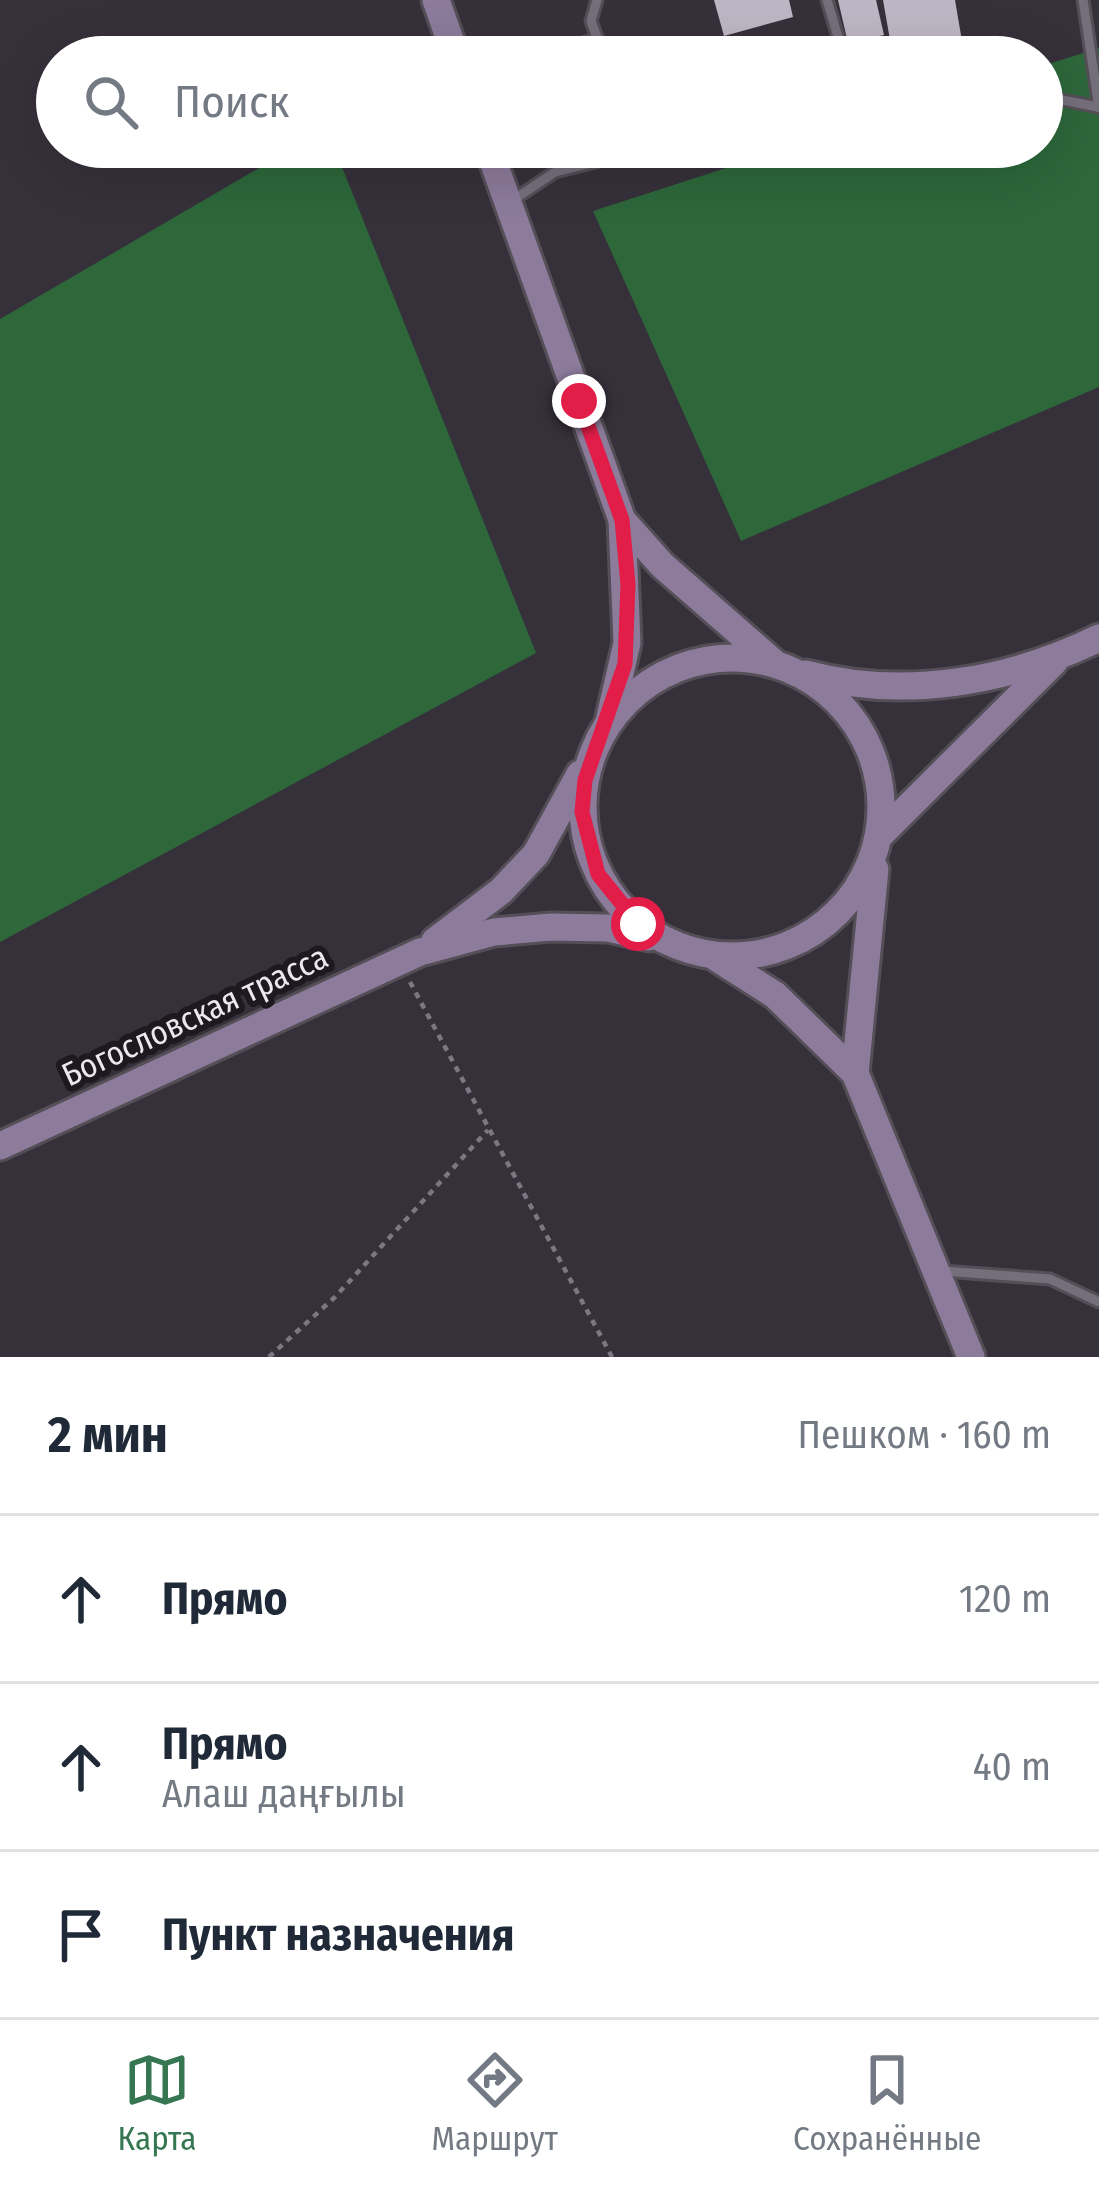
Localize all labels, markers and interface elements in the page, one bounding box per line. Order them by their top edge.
search box [36,36,1063,168]
icon: search [78,69,144,135]
text: Поиск [174,75,289,129]
route end [552,374,606,428]
route start [611,897,665,951]
street label: Богословская трасса [56,937,334,1095]
text: 2 мин [48,1404,168,1466]
text: Пешком · 160 m [798,1412,1051,1458]
icon: ahead [48,1566,114,1632]
text: Прямо [162,1572,287,1626]
text: 120 m [959,1576,1051,1622]
text: Прямо [162,1717,287,1771]
icon: ahead [48,1734,114,1800]
text: 40 m [973,1744,1051,1790]
text: Алаш даңғылы [162,1771,406,1817]
icon: arrive [48,1902,114,1968]
text: Пункт назначения [162,1908,515,1962]
tab: Карта [118,2047,196,2159]
tab: Маршрут [432,2047,558,2159]
tab: Сохранённые [793,2047,981,2159]

